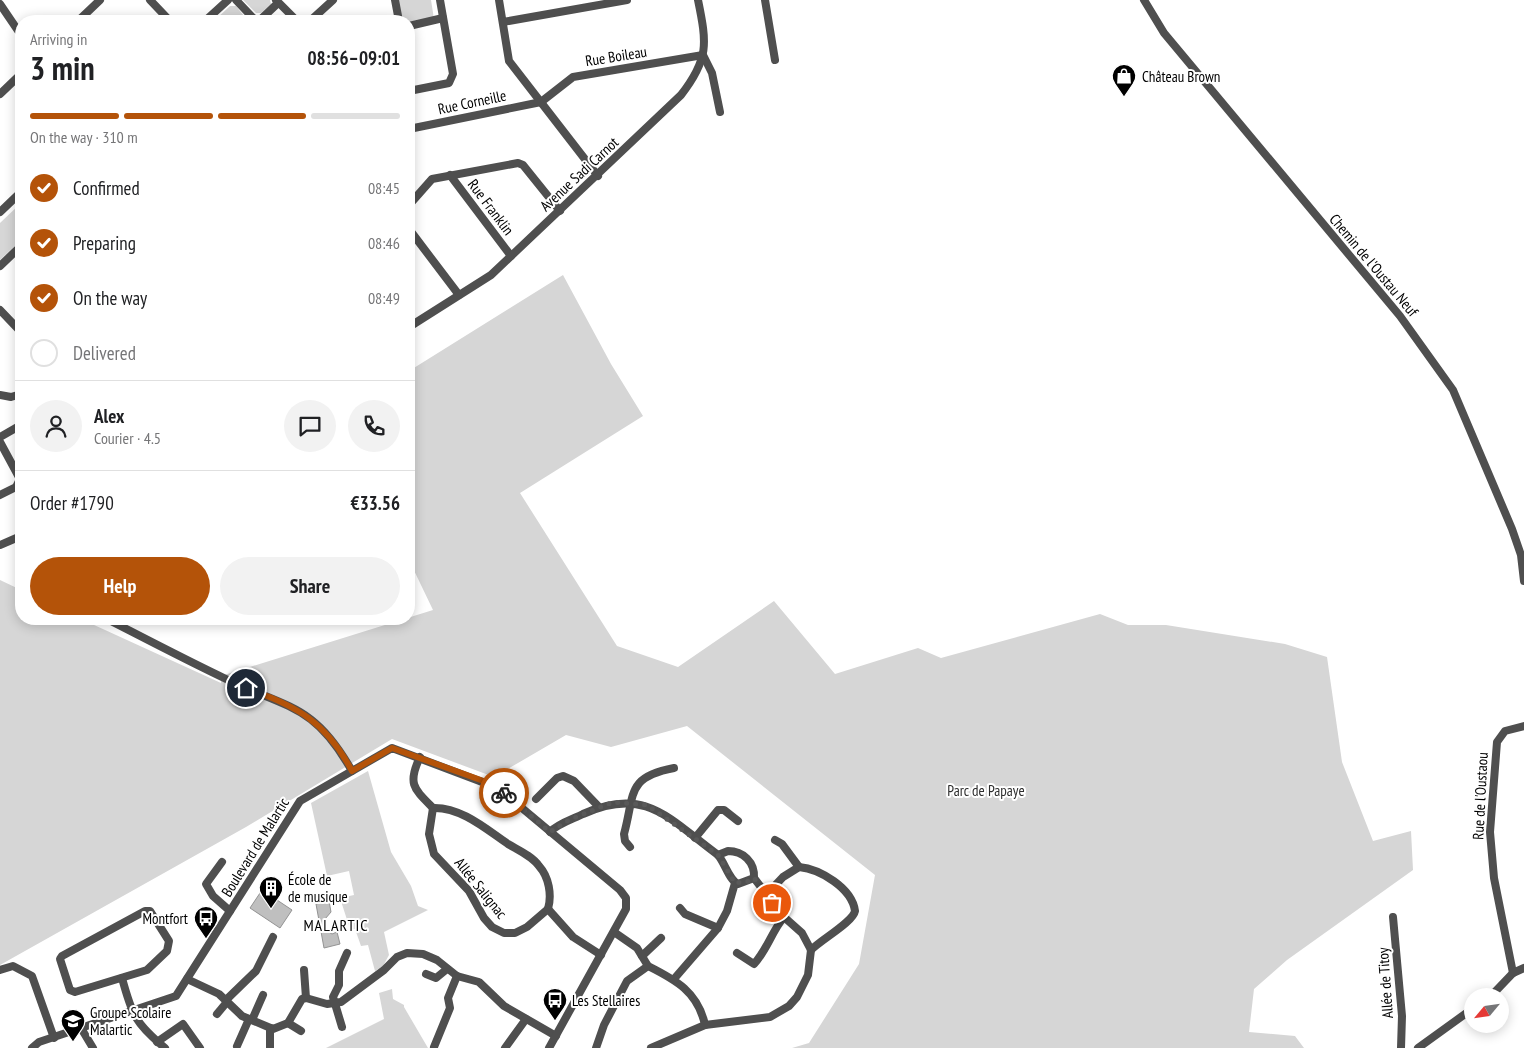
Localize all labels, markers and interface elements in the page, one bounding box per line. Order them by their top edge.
text: Arriving in [30,29,87,49]
street label: Rue Boileau [584,42,648,70]
text: 08:56–09:01 [307,46,400,70]
text: 3 min [30,47,95,89]
shop icon: Château Brown [1111,63,1137,97]
place label: Château Brown [1142,67,1220,86]
street label: Rue Corneille [436,85,508,119]
text: On the way · 310 m [30,127,138,147]
street label: Avenue Sadi Carnot [536,133,622,215]
icon: check [30,174,58,202]
street label: Rue Franklin [464,175,518,239]
text: Confirmed [73,176,140,200]
text: 08:45 [368,178,400,198]
street label: Chemin de l'Oustau Neuf [1325,210,1423,321]
icon: check [30,229,58,257]
text: Preparing [73,231,136,255]
text: 08:46 [368,233,400,253]
icon: check [30,284,58,312]
text: On the way [73,286,147,310]
text: 08:49 [368,288,400,308]
text: Delivered [73,341,136,365]
button: person [30,400,82,452]
button: chat [284,400,336,452]
button: phone [348,400,400,452]
text: Alex [94,404,124,428]
text: Courier · 4.5 [94,428,161,448]
text: Order #1790 [30,491,114,515]
text: €33.56 [351,491,400,515]
button: Help [30,557,210,615]
button: Share [220,557,400,615]
pin [225,667,267,709]
icon: home [232,674,260,702]
street label: Rue de l'Oustaou [1468,752,1492,840]
courier [479,768,529,818]
icon: bike [490,779,518,807]
park label: Parc de Papaye [947,781,1025,800]
street label: Boulevard de Malartic [217,793,293,900]
street label: Allée Salignac [451,854,512,923]
place label: École de de musique [288,870,348,906]
building icon: École de de musique [258,875,284,909]
pin [751,882,793,924]
icon: bag [758,889,786,917]
bus stop icon: Montfort [193,905,219,939]
place label: Montfort [142,909,188,928]
district label: MALARTIC [303,915,369,935]
street label: Allée de Titoy [1373,947,1397,1019]
bus stop icon: Les Stellaires [542,987,568,1021]
north arrow [1464,988,1509,1032]
map controls [1464,988,1509,1033]
place label: Les Stellaires [572,991,640,1010]
place label: Groupe Scolaire Malartic [90,1003,171,1039]
school or university icon: Groupe Scolaire Malartic [60,1008,86,1042]

